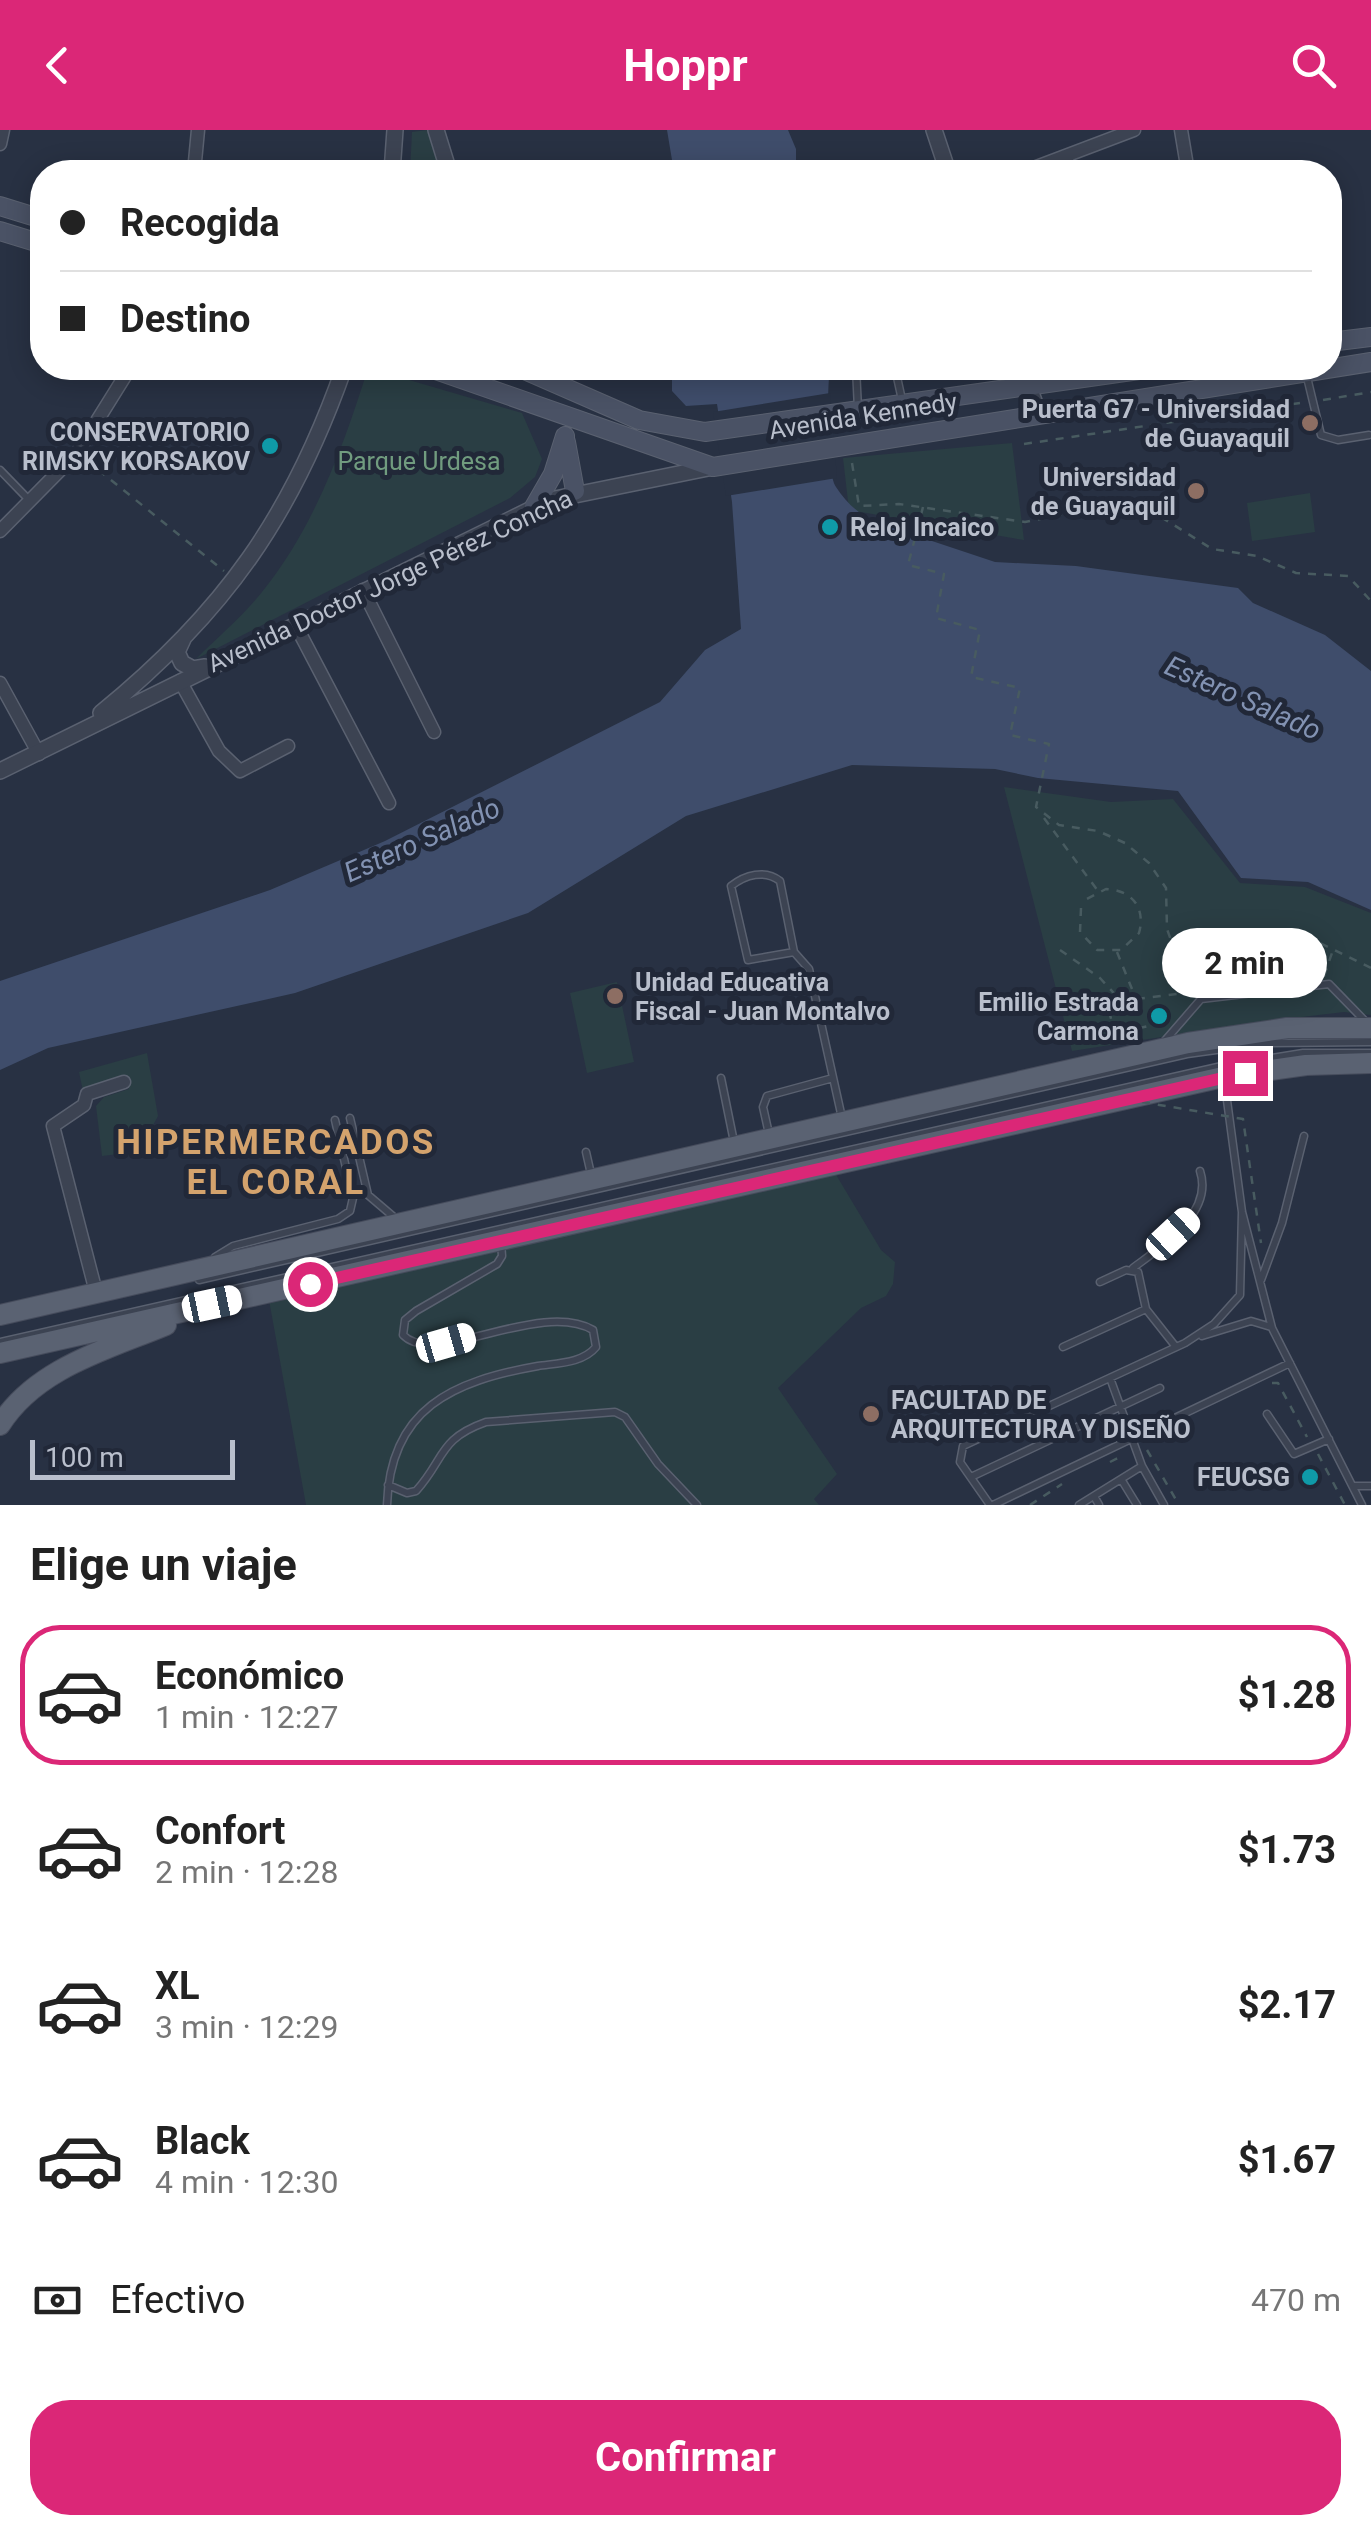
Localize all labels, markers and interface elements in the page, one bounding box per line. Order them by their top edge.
icon: back [30,38,85,93]
icon: search [1286,38,1341,93]
text: Hoppr [623,39,748,92]
text: Recogida [120,201,280,245]
text: Destino [120,297,250,341]
street label: Avenida Kennedy [767,387,959,445]
place label: Puerta G7 - Universidad de Guayaquil [1022,395,1290,453]
marker: Puerta G7 - Universidad de Guayaquil [1299,412,1321,434]
place label: CONSERVATORIO RIMSKY KORSAKOV [22,418,251,476]
marker: CONSERVATORIO RIMSKY KORSAKOV [259,435,281,457]
park label: Parque Urdesa [337,447,501,476]
place label: Universidad de Guayaquil [1031,463,1176,521]
marker: Universidad de Guayaquil [1185,480,1207,502]
street label: Avenida Doctor Jorge Pérez Concha [203,484,577,678]
place label: Reloj Incaico [850,513,994,542]
marker: Reloj Incaico [819,516,841,538]
water label: Estero Salado [1160,649,1326,747]
water label: Estero Salado [339,791,505,889]
callout: 2 min [1162,928,1328,998]
text: 2 min [1204,944,1285,982]
place label: Unidad Educativa Fiscal - Juan Montalvo [635,968,890,1026]
marker: Unidad Educativa Fiscal - Juan Montalvo [604,985,626,1007]
place label: Emilio Estrada Carmona [978,988,1139,1046]
marker: Emilio Estrada Carmona [1148,1005,1170,1027]
route end [1223,1051,1268,1096]
district label: HIPERMERCADOS EL CORAL [116,1122,436,1203]
car [1141,1203,1205,1265]
route start [288,1262,333,1307]
car [180,1283,244,1325]
car [413,1320,479,1366]
place label: FACULTAD DE ARQUITECTURA Y DISEÑO [891,1386,1191,1444]
marker: FACULTAD DE ARQUITECTURA Y DISEÑO [860,1403,882,1425]
scale bar [30,1435,235,1480]
text: 100 m [45,1441,124,1474]
place label: FEUCSG [1197,1463,1290,1492]
marker: FEUCSG [1299,1466,1321,1488]
text: Elige un viaje [30,1538,297,1591]
icon: car [35,1650,125,1740]
text: Económico [155,1654,344,1698]
text: $1.28 [1238,1673,1336,1717]
text: 1 min · 12:27 [155,1698,338,1736]
icon: car [35,1805,125,1895]
text: Confort [155,1809,285,1853]
text: $1.73 [1238,1828,1336,1872]
text: 2 min · 12:28 [155,1853,338,1891]
icon: car [35,1960,125,2050]
text: XL [155,1964,200,2008]
text: $2.17 [1238,1983,1336,2027]
text: 3 min · 12:29 [155,2008,338,2046]
icon: car [35,2115,125,2205]
text: Black [155,2119,250,2163]
text: $1.67 [1238,2138,1336,2182]
text: 4 min · 12:30 [155,2163,338,2201]
icon: cash [30,2273,85,2328]
text: Efectivo [110,2278,246,2322]
text: 470 m [1251,2281,1341,2319]
button: Confirmar [30,2400,1341,2515]

